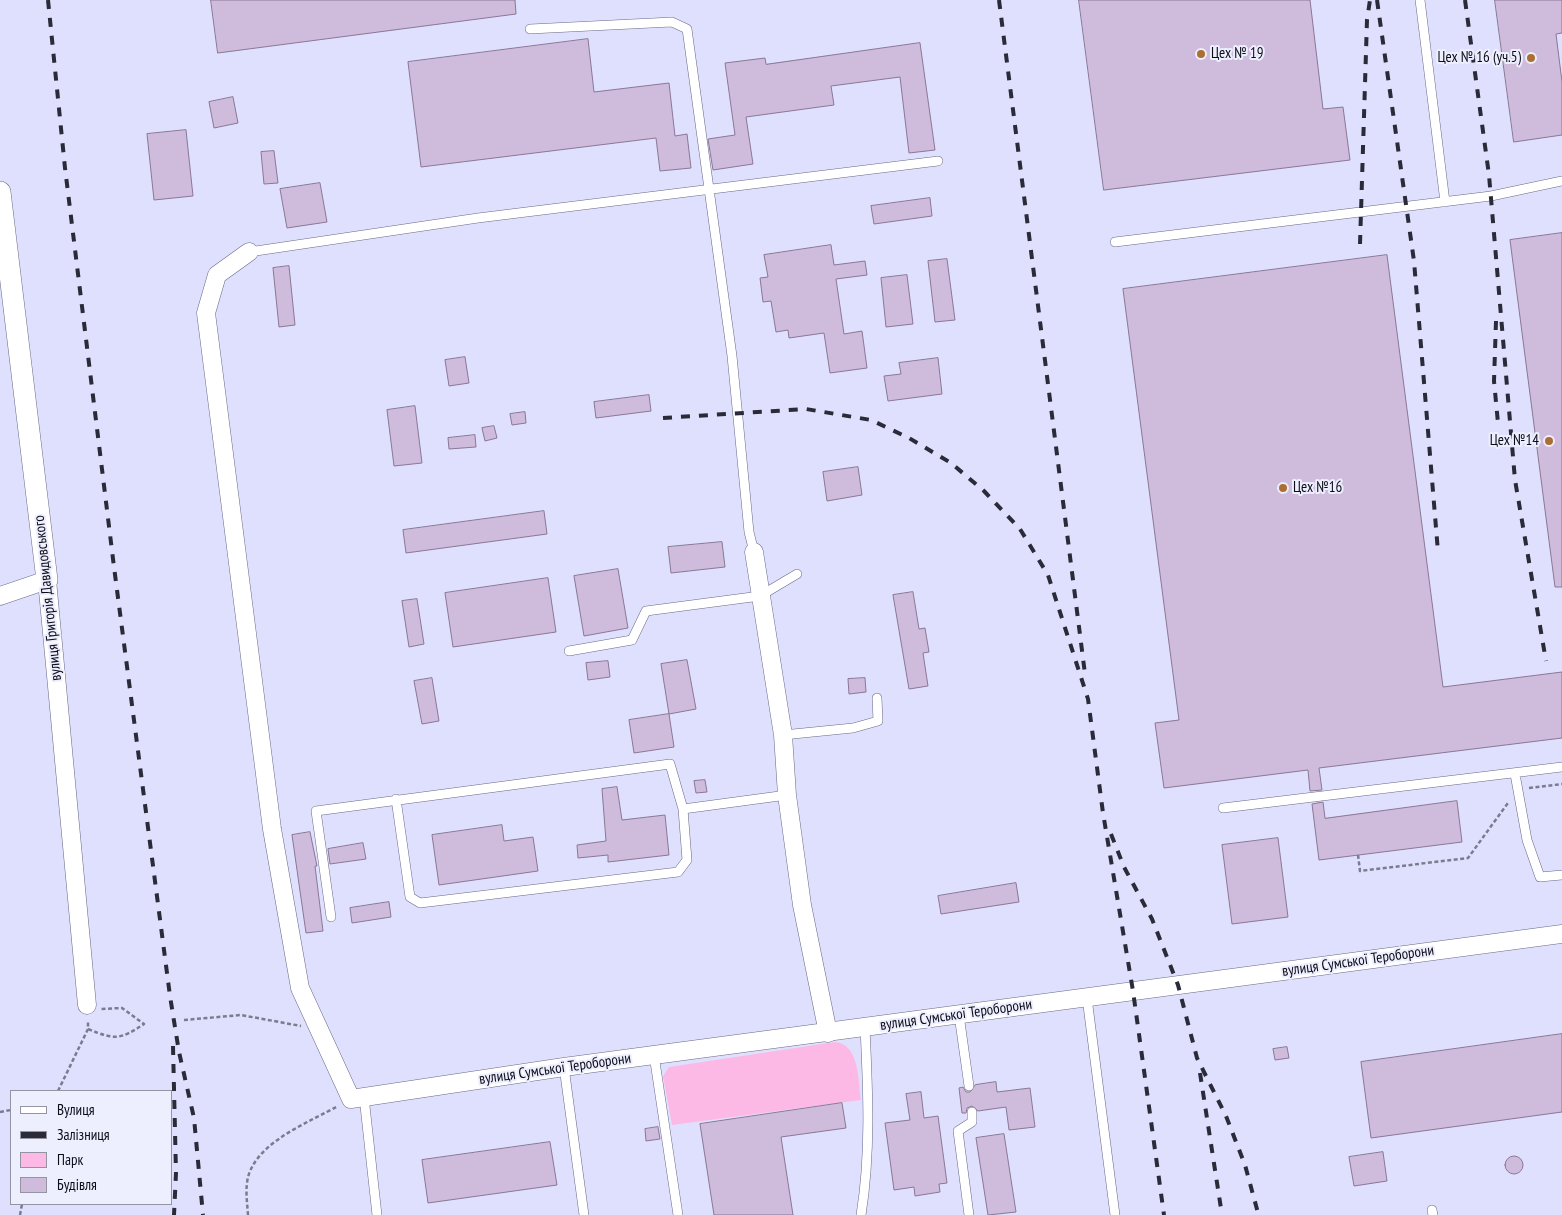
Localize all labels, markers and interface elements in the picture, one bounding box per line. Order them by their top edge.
place label: Цех № 19 [1211,45,1263,63]
marker: Цех № 19 [1195,48,1207,60]
place label: Цех № 16 (уч.5) [1437,49,1521,67]
marker: Цех № 16 (уч.5) [1525,52,1537,64]
place label: Цех №14 [1490,432,1539,450]
marker: Цех №14 [1543,435,1555,447]
place label: Цех №16 [1293,479,1342,497]
marker: Цех №16 [1277,482,1289,494]
street label: вулиця Григорія Давидовського [30,514,66,682]
street label: вулиця Сумської Тероборони [1281,941,1435,981]
street label: вулиця Сумської Тероборони [879,995,1033,1035]
street label: вулиця Сумської Тероборони [478,1049,632,1089]
legend [10,1090,172,1205]
text: Вулиця [57,1100,95,1119]
text: Залізниця [57,1125,110,1144]
text: Парк [57,1150,83,1169]
text: Будівля [57,1175,97,1194]

